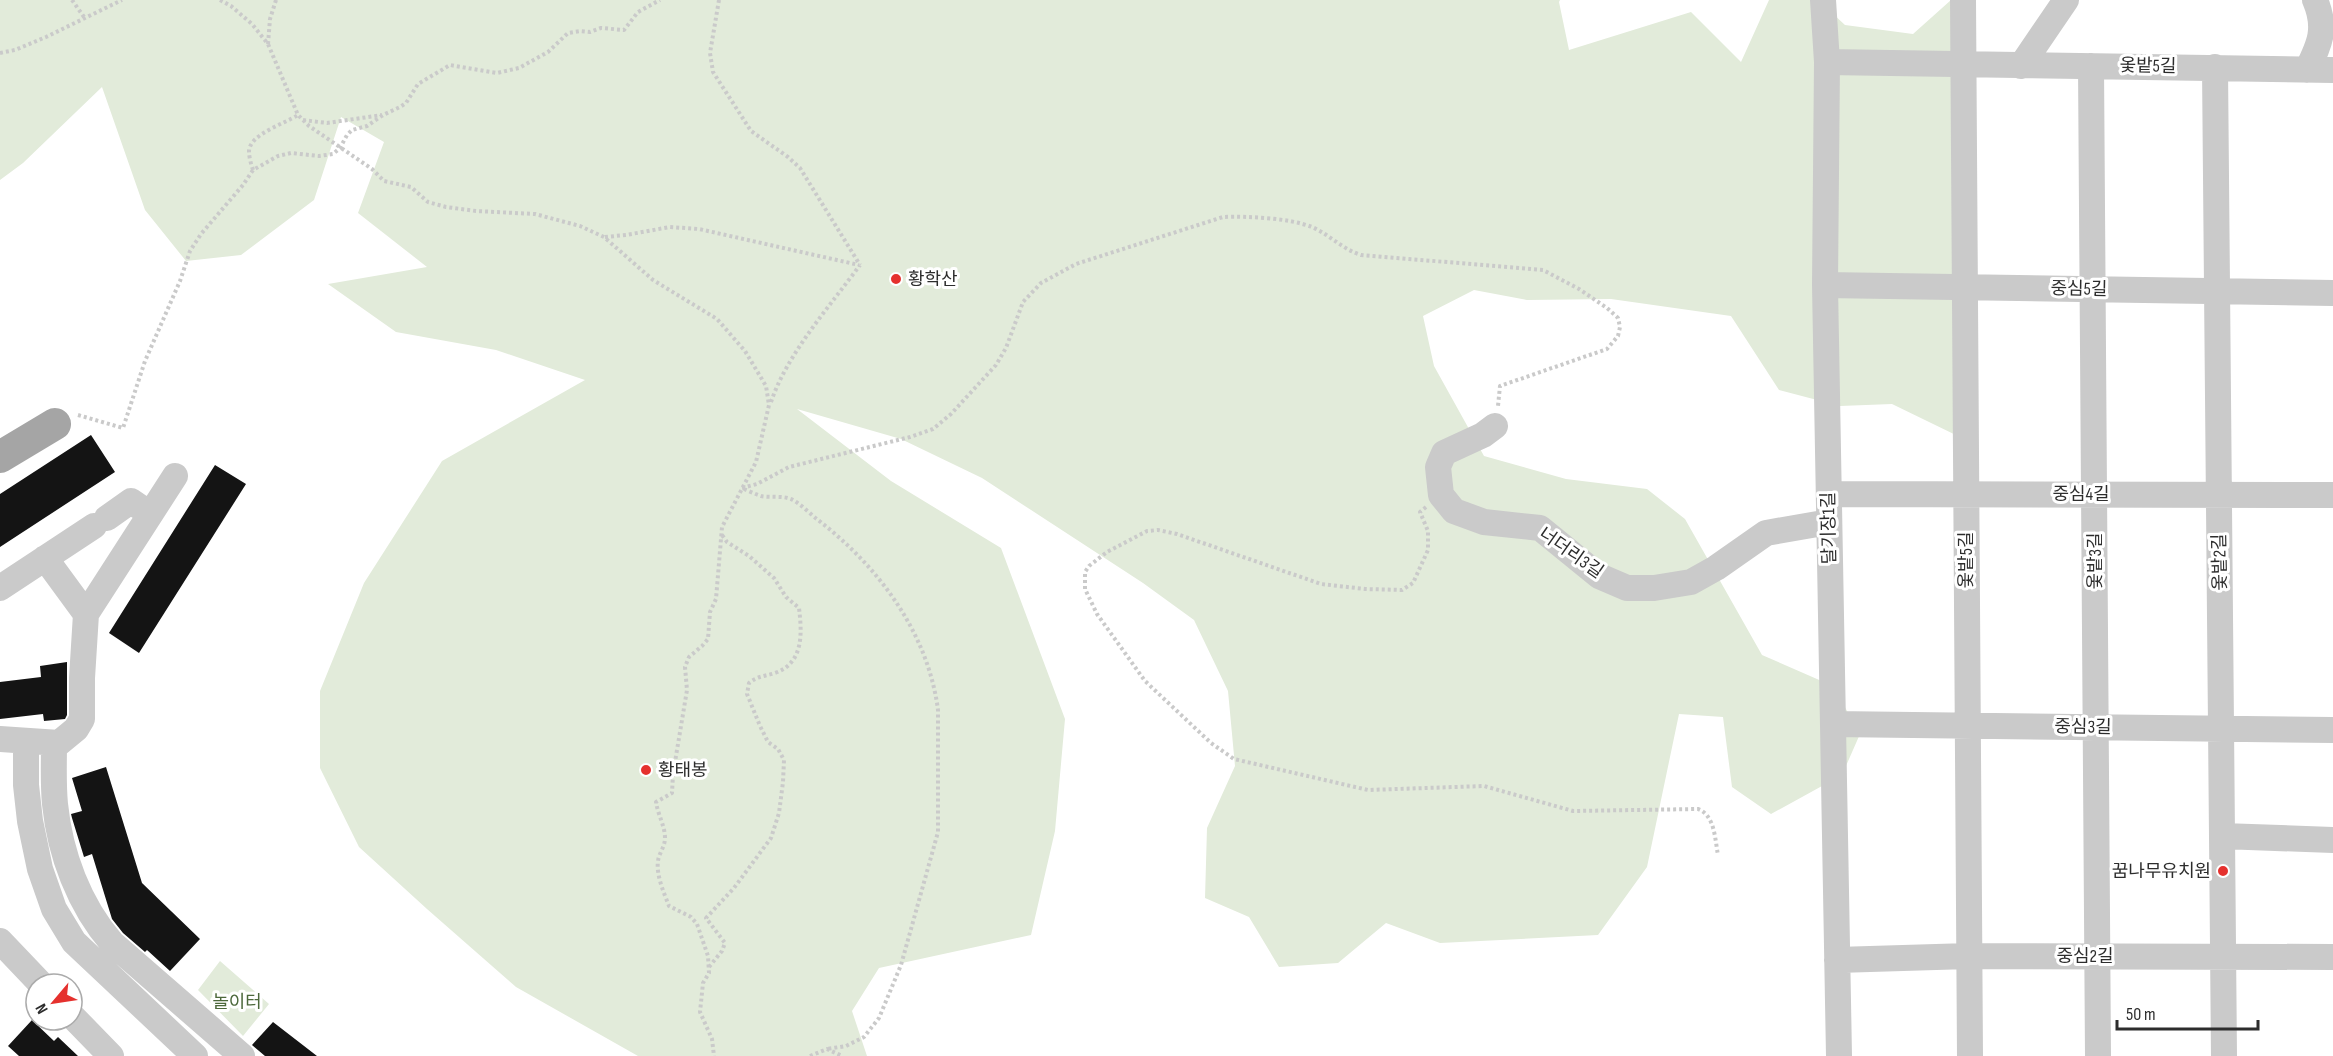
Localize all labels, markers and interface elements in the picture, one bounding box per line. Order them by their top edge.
street label: 옻밭5길 [2119,55,2177,77]
place label: 황학산 [908,269,958,290]
marker: 황학산 [889,272,903,286]
street label: 중심5길 [2050,278,2108,300]
street label: 중심4길 [2052,484,2110,505]
street label: 달기장1길 [1818,492,1840,564]
street label: 너더리3길 [1535,523,1607,583]
street label: 옻밭5길 [1956,532,1977,588]
street label: 옻밭3길 [2085,532,2106,590]
street label: 옻밭2길 [2209,533,2231,591]
street label: 중심3길 [2054,716,2112,738]
place label: 황태봉 [658,760,708,781]
marker: 황태봉 [639,763,653,777]
place label: 꿈나무유치원 [2112,861,2211,882]
marker: 꿈나무유치원 [2216,864,2230,878]
street label: 중심2길 [2056,946,2114,967]
north arrow [24,972,84,1032]
park label: 놀이터 [212,992,262,1013]
scale bar [2117,993,2258,1031]
text: N [32,1000,53,1017]
text: 50 m [2126,1004,2156,1025]

